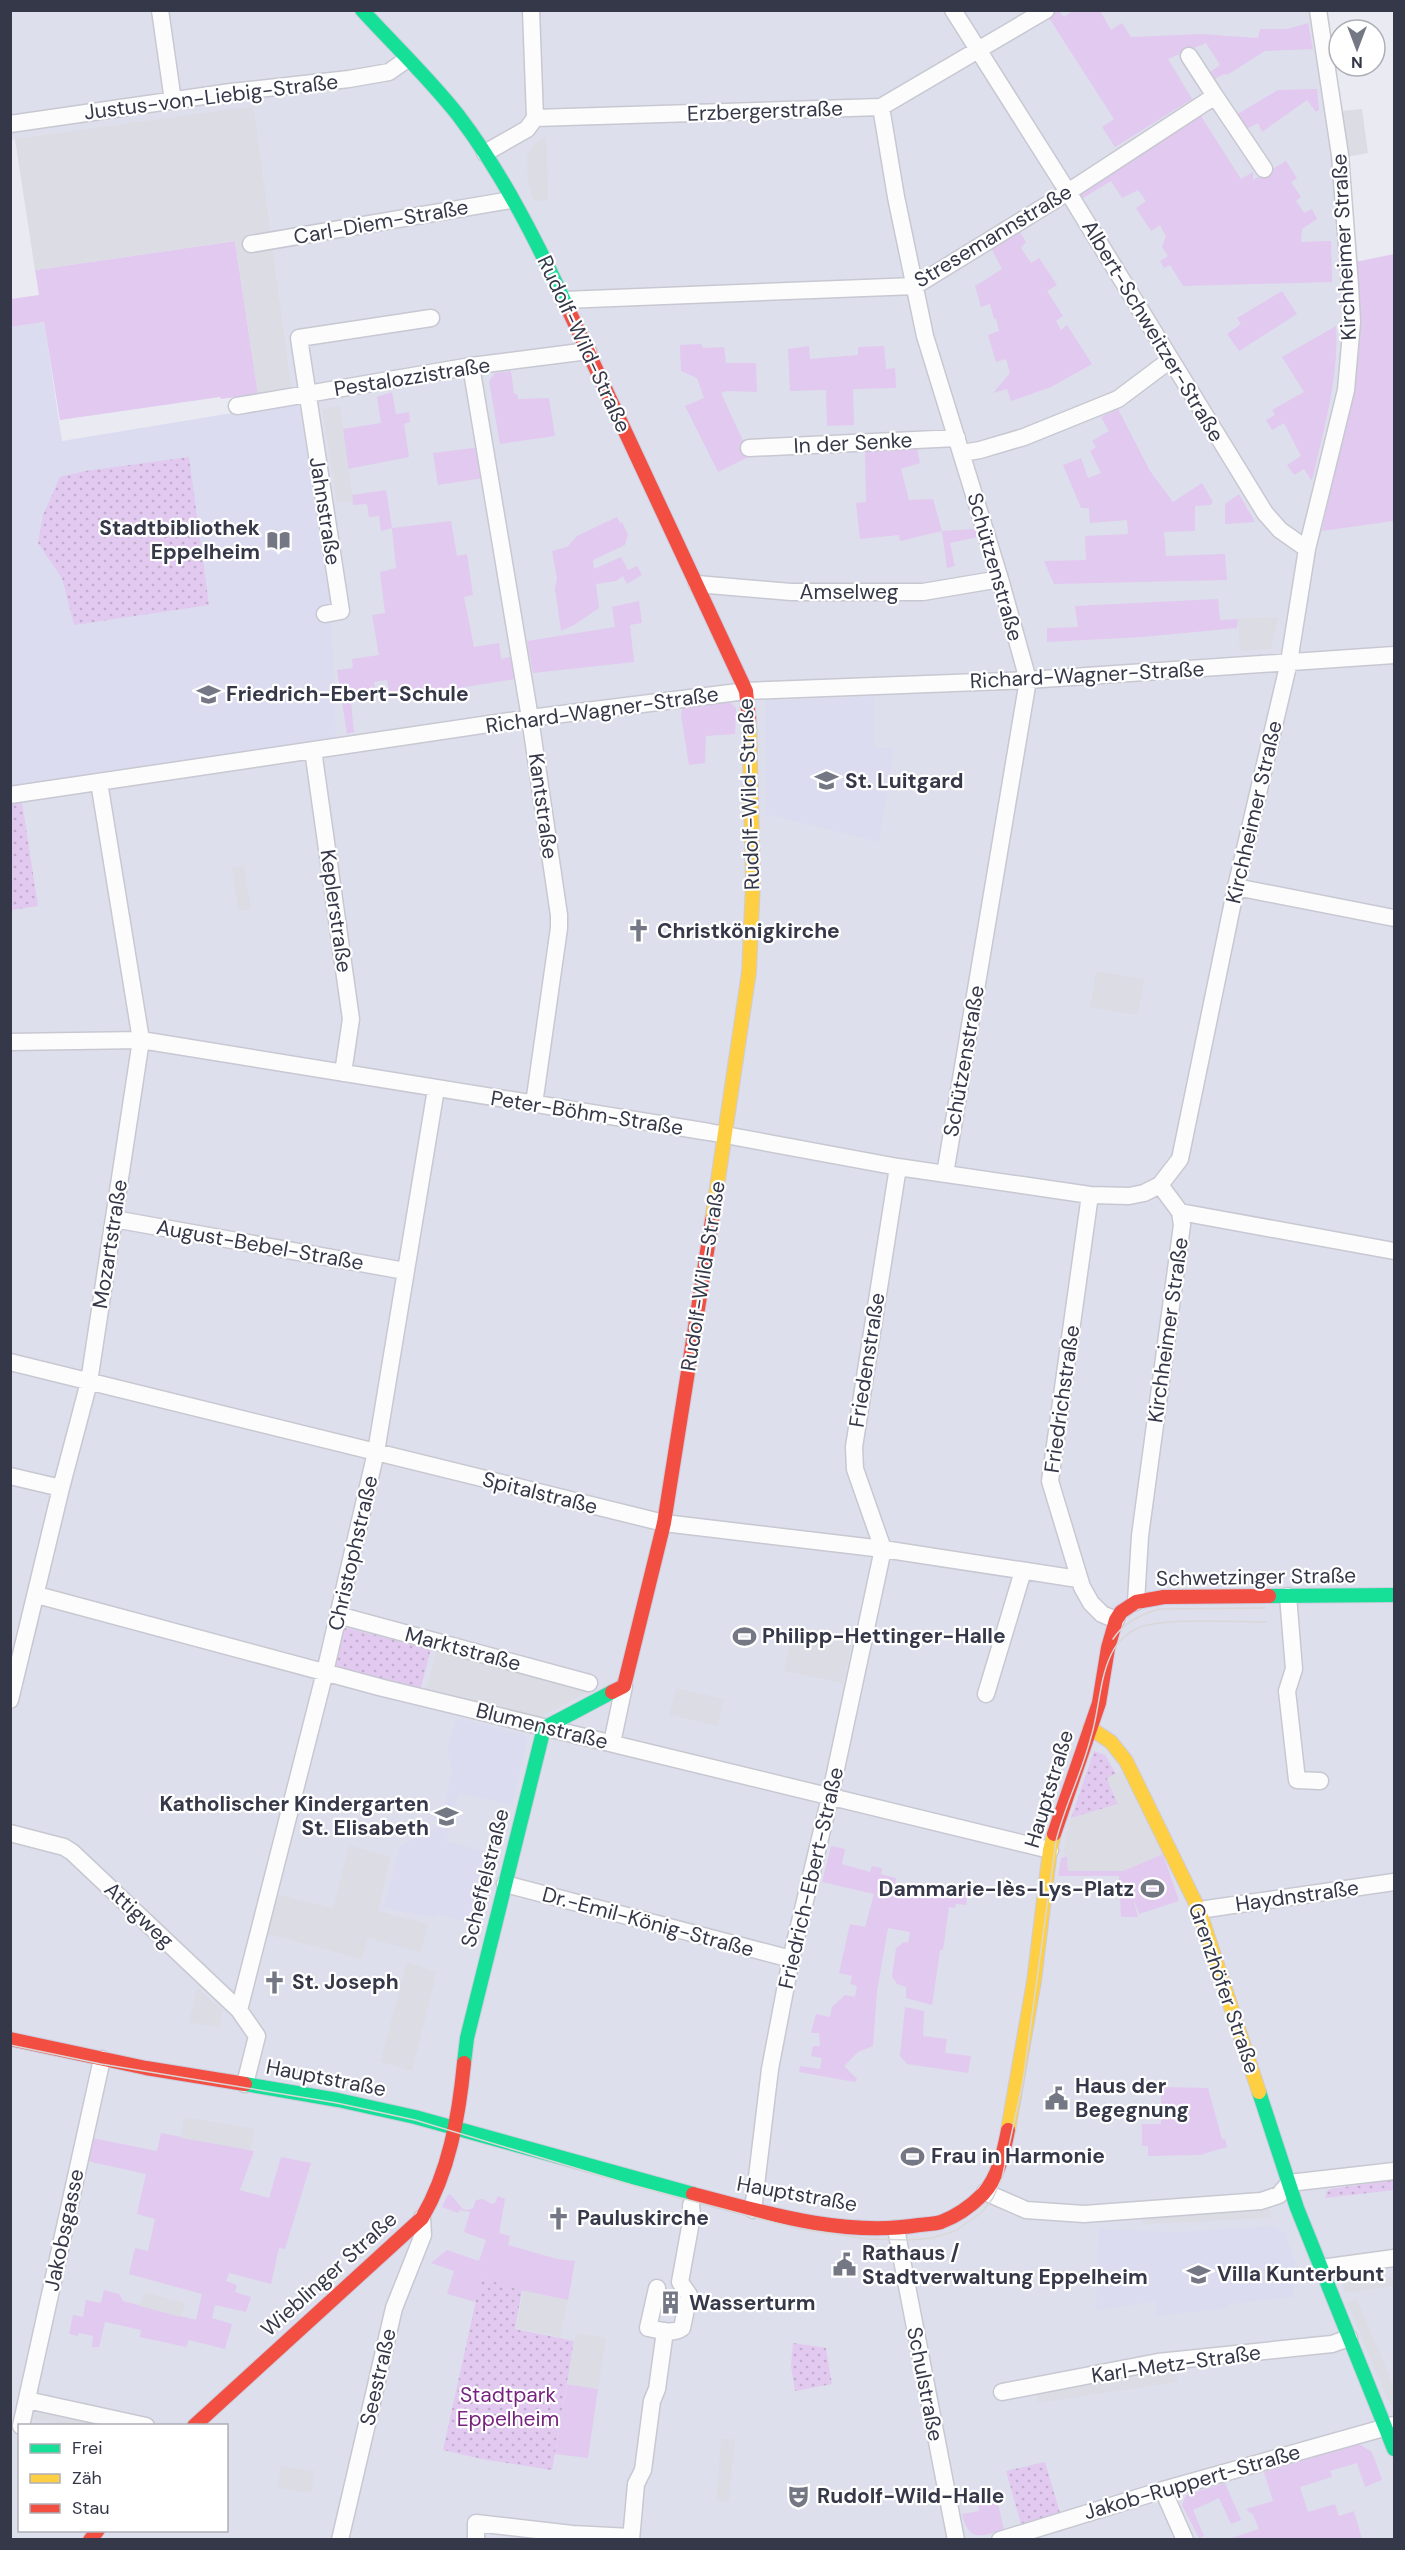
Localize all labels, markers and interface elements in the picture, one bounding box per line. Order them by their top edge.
north arrow [1327,18,1387,78]
text: N [1351,52,1363,73]
street label: Justus-von-Liebig-Straße [82,68,340,126]
street label: Erzbergerstraße [687,94,843,128]
street label: Kirchheimer Straße [1325,153,1363,341]
street label: Stresemannstraße [909,178,1077,294]
street label: Carl-Diem-Straße [291,193,471,251]
street label: Albert-Schweitzer-Straße [1076,215,1230,447]
street label: Rudolf-Wild-Straße [531,251,637,437]
street label: Pestalozzistraße [332,351,492,403]
street label: In der Senke [793,426,913,460]
street label: Jahnstraße [303,455,347,567]
street label: Schützenstraße [960,490,1030,645]
place label: Stadtbibliothek Eppelheim [99,514,260,566]
library icon: Stadtbibliothek Eppelheim [265,527,291,553]
street label: Amselweg [799,578,899,606]
street label: Richard-Wagner-Straße [969,655,1205,695]
place label: Friedrich-Ebert-Schule [226,680,469,708]
street label: Richard-Wagner-Straße [484,680,720,740]
school or university icon: Friedrich-Ebert-Schule [195,681,221,707]
street label: Rudolf-Wild-Straße [732,697,766,891]
street label: Kirchheimer Straße [1219,718,1289,906]
street label: Kantstraße [522,751,564,861]
place label: St. Luitgard [845,767,964,795]
school or university icon: St. Luitgard [814,768,840,794]
street label: Keplerstraße [314,848,359,974]
place label: Christkönigkirche [657,917,840,945]
church icon: Christkönigkirche [626,918,652,944]
street label: Schützenstraße [937,983,991,1139]
street label: Peter-Böhm-Straße [489,1084,685,1142]
street label: Mozartstraße [86,1177,134,1310]
street label: Rudolf-Wild-Straße [674,1179,732,1373]
street label: August-Bebel-Straße [154,1213,366,1277]
street label: Kirchheimer Straße [1141,1235,1195,1424]
street label: Friedenstraße [843,1291,891,1429]
street label: Friedrichstraße [1038,1323,1086,1475]
street label: Spitalstraße [479,1465,601,1521]
street label: Christophstraße [322,1472,385,1633]
street label: Schwetzinger Straße [1156,1561,1356,1593]
street label: Marktstraße [402,1620,524,1678]
place label: Philipp-Hettinger-Halle [762,1622,1006,1650]
sports icon: Philipp-Hettinger-Halle [731,1623,757,1649]
street label: Blumenstraße [473,1696,611,1756]
street label: Hauptstraße [1018,1727,1080,1851]
street label: Friedrich-Ebert-Straße [772,1764,850,1992]
place label: Katholischer Kindergarten St. Elisabeth [160,1790,429,1842]
school or university icon: Katholischer Kindergarten St. Elisabeth [434,1803,460,1829]
street label: Scheffelstraße [454,1806,516,1950]
street label: Haydnstraße [1233,1873,1361,1919]
place label: Dammarie-lès-Lys-Platz [879,1875,1134,1903]
street label: Attigweg [98,1876,180,1955]
sports icon: Dammarie-lès-Lys-Platz [1139,1876,1165,1902]
street label: Dr.-Emil-König-Straße [539,1880,757,1964]
street label: Grenzhöfer Straße [1182,1899,1266,2077]
place label: St. Joseph [292,1968,399,1996]
church icon: St. Joseph [261,1969,287,1995]
street label: Hauptstraße [264,2053,388,2103]
place label: Haus der Begegnung [1075,2072,1189,2124]
public building icon: Haus der Begegnung [1044,2085,1070,2111]
place label: Frau in Harmonie [931,2142,1105,2170]
sports icon: Frau in Harmonie [900,2143,926,2169]
street label: Jakobsgasse [37,2166,91,2294]
street label: Hauptstraße [735,2170,859,2218]
place label: Pauluskirche [577,2204,709,2232]
street label: Wieblinger Straße [255,2205,403,2343]
church icon: Pauluskirche [546,2205,572,2231]
place label: Rathaus / Stadtverwaltung Eppelheim [862,2239,1148,2291]
public building icon: Rathaus / Stadtverwaltung Eppelheim [831,2252,857,2278]
place label: Villa Kunterbunt [1217,2260,1384,2288]
school or university icon: Villa Kunterbunt [1186,2261,1212,2287]
place label: Wasserturm [689,2289,815,2317]
building icon: Wasserturm [658,2290,684,2316]
street label: Schulstraße [900,2324,950,2444]
street label: Seestraße [353,2326,403,2428]
street label: Karl-Metz-Straße [1090,2338,1262,2390]
park label: Stadtpark Eppelheim [457,2381,559,2433]
legend [18,2424,228,2532]
text: Frei [72,2436,103,2460]
street label: Jakob-Ruppert-Straße [1081,2438,1304,2526]
text: Zäh [72,2466,102,2490]
place label: Rudolf-Wild-Halle [817,2482,1004,2510]
theatre icon: Rudolf-Wild-Halle [786,2483,812,2509]
text: Stau [72,2496,110,2520]

